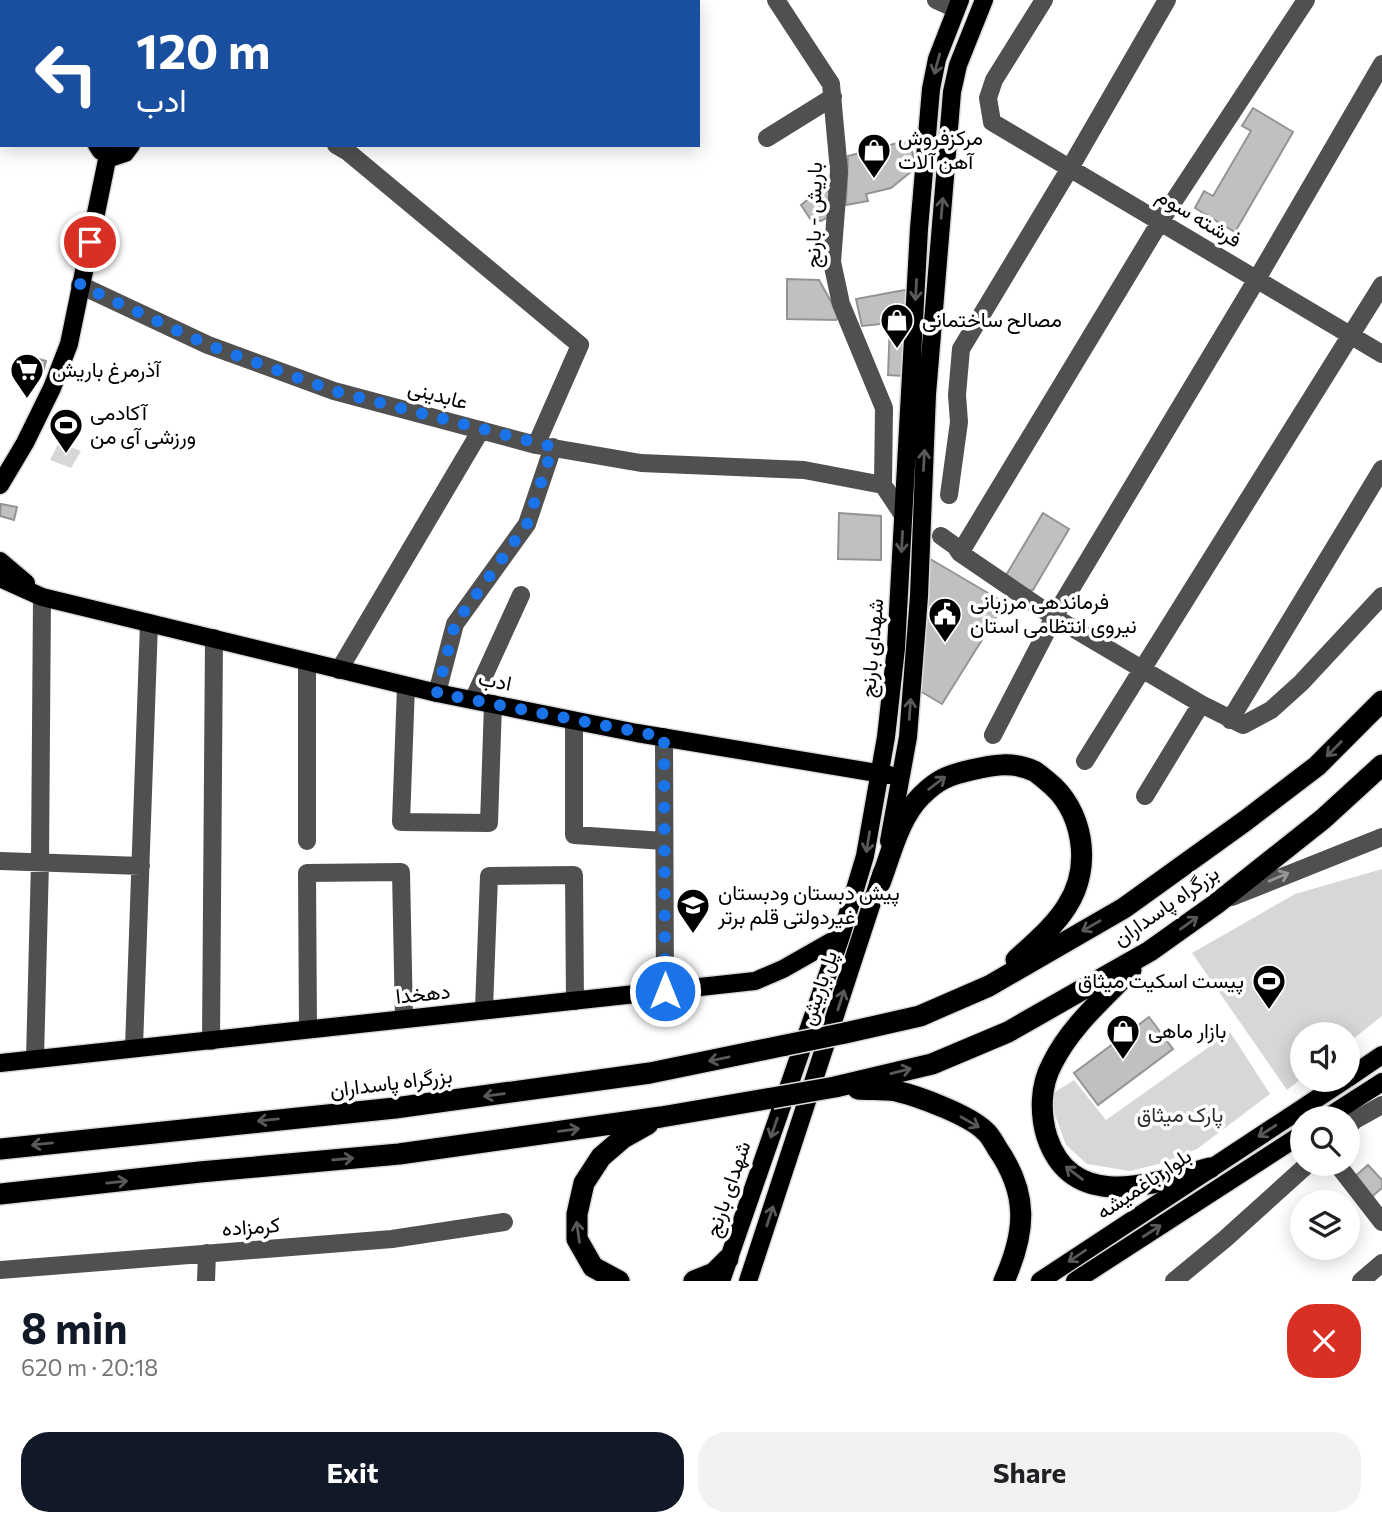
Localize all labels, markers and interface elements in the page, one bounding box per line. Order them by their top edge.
text: 120 m [136,19,270,79]
icon: left [21,28,112,119]
one-way arrow [930,52,943,75]
text: ادب [136,79,187,119]
place label: مرکزفروش آهن آلات [898,124,983,174]
shop icon: مرکزفروش آهن آلات [855,131,893,180]
street label: باریش - بارنج [799,162,829,268]
street label: فرشته سوم [1152,182,1246,254]
one-way arrow [936,198,949,220]
pin [60,212,120,272]
icon: arrive [71,223,109,261]
one-way arrow [910,279,923,302]
shop icon: مصالح ساختمانی [878,301,916,350]
place label: مصالح ساختمانی [922,306,1062,334]
supermarket icon: آذرمرغ باریش [8,351,46,400]
place label: آذرمرغ باریش [52,356,162,384]
street label: عابدینی [405,374,471,414]
place label: آکادمی ورزشی آی من [90,399,196,450]
sports icon: آکادمی ورزشی آی من [47,406,85,455]
one-way arrow [917,449,930,472]
one-way arrow [896,530,909,553]
place label: فرماندهی مرزبانی نیروی انتظامی استان [970,588,1137,639]
public building icon: فرماندهی مرزبانی نیروی انتظامی استان [926,595,964,644]
street label: شهدای بارنج [854,597,890,699]
street label: ادب [476,664,514,696]
one-way arrow [904,698,917,721]
one-way arrow [1325,740,1342,757]
one-way arrow [927,776,946,790]
one-way arrow [861,830,874,853]
street label: بزرگراه پاسداران [1107,859,1225,953]
one-way arrow [1267,870,1289,883]
place label: پیش دبستان ودبستان غیردولتی قلم برتر [717,879,900,931]
school or university icon: پیش دبستان ودبستان غیردولتی قلم برتر [674,886,712,935]
one-way arrow [1179,916,1198,930]
one-way arrow [1082,920,1102,934]
street label: پل باریش [794,947,844,1029]
position arrow [628,954,702,1028]
sports icon: پیست اسکیت میثاق [1250,962,1288,1011]
place label: پیست اسکیت میثاق [1078,967,1244,995]
street label: دهخدا [394,977,451,1008]
one-way arrow [835,989,848,1011]
shop icon: بازار ماهی [1104,1012,1142,1061]
place label: بازار ماهی [1148,1017,1226,1044]
map controls [1290,1022,1360,1260]
button: sound [1290,1022,1360,1092]
one-way arrow [708,1052,731,1066]
street label: بزرگراه پاسداران [328,1062,454,1104]
one-way arrow [890,1064,912,1077]
one-way arrow [483,1088,506,1101]
park label: پارک میثاق [1137,1101,1223,1129]
button: search [1290,1106,1360,1176]
one-way arrow [257,1114,280,1127]
one-way arrow [960,1115,980,1129]
one-way arrow [767,1116,779,1138]
one-way arrow [1258,1123,1277,1138]
one-way arrow [557,1124,579,1137]
street label: شهدای بارنج [699,1137,757,1241]
one-way arrow [31,1138,54,1151]
street label: بلوار باغمیشه [1091,1142,1197,1225]
one-way arrow [331,1152,354,1165]
one-way arrow [1065,1166,1084,1180]
one-way arrow [105,1175,127,1188]
button: layers [1290,1190,1360,1260]
one-way arrow [765,1206,777,1228]
street label: کرمزاده [221,1211,281,1242]
one-way arrow [572,1221,585,1244]
one-way arrow [1142,1223,1162,1237]
one-way arrow [1068,1249,1087,1263]
text: 8 min [21,1301,128,1353]
button: close [1287,1304,1361,1378]
text: 620 m · 20:18 [21,1353,158,1381]
button: Exit [21,1432,684,1512]
button: Share [698,1432,1361,1512]

